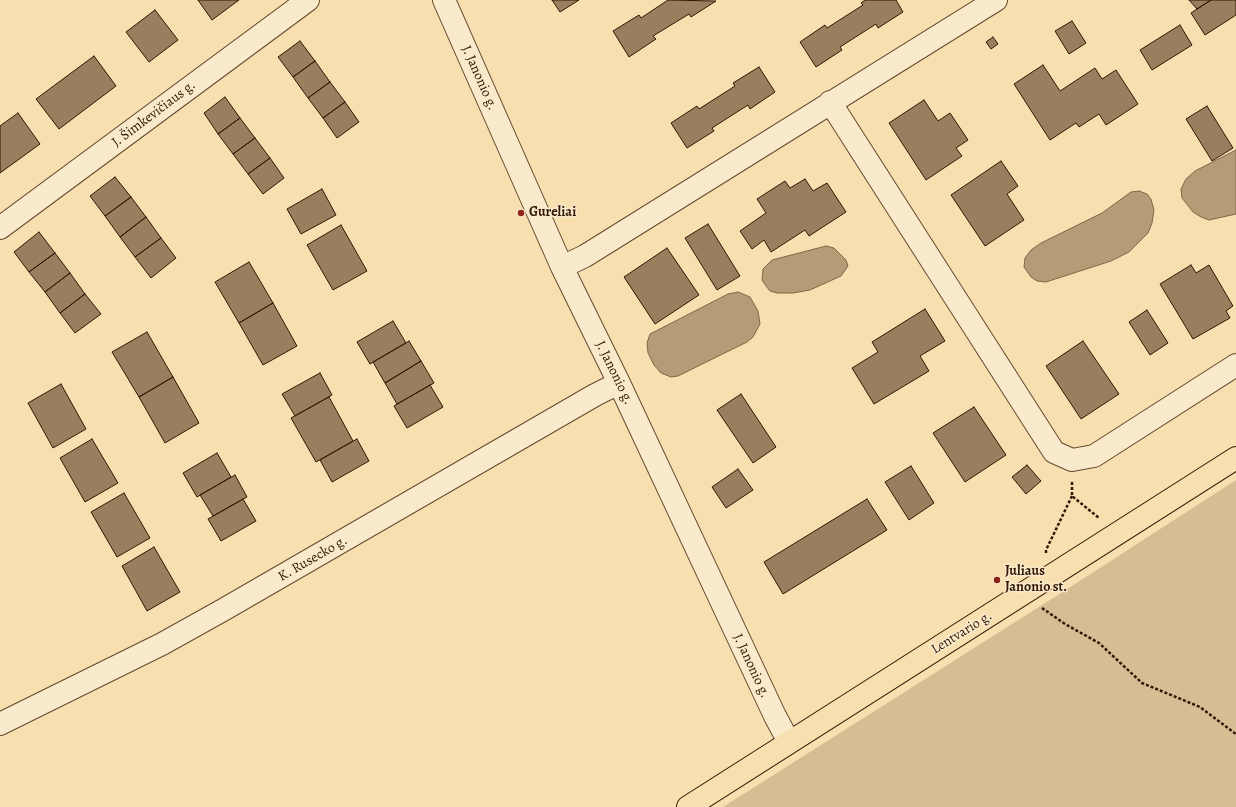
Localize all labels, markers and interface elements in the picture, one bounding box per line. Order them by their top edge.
street label: J. Janonio g. [457,43,501,113]
street label: J. Šimkevičiaus g. [109,77,199,151]
place label: Gureliai [529,205,576,221]
marker: Gureliai [516,208,526,218]
street label: J. Janonio g. [591,338,637,408]
street label: K. Rusecko g. [275,532,351,586]
place label: Juliaus Janonio st. [1005,564,1067,596]
marker: Juliaus Janonio st. [992,575,1002,585]
street label: Lentvario g. [928,608,996,658]
street label: J. Janonio g. [729,631,773,701]

